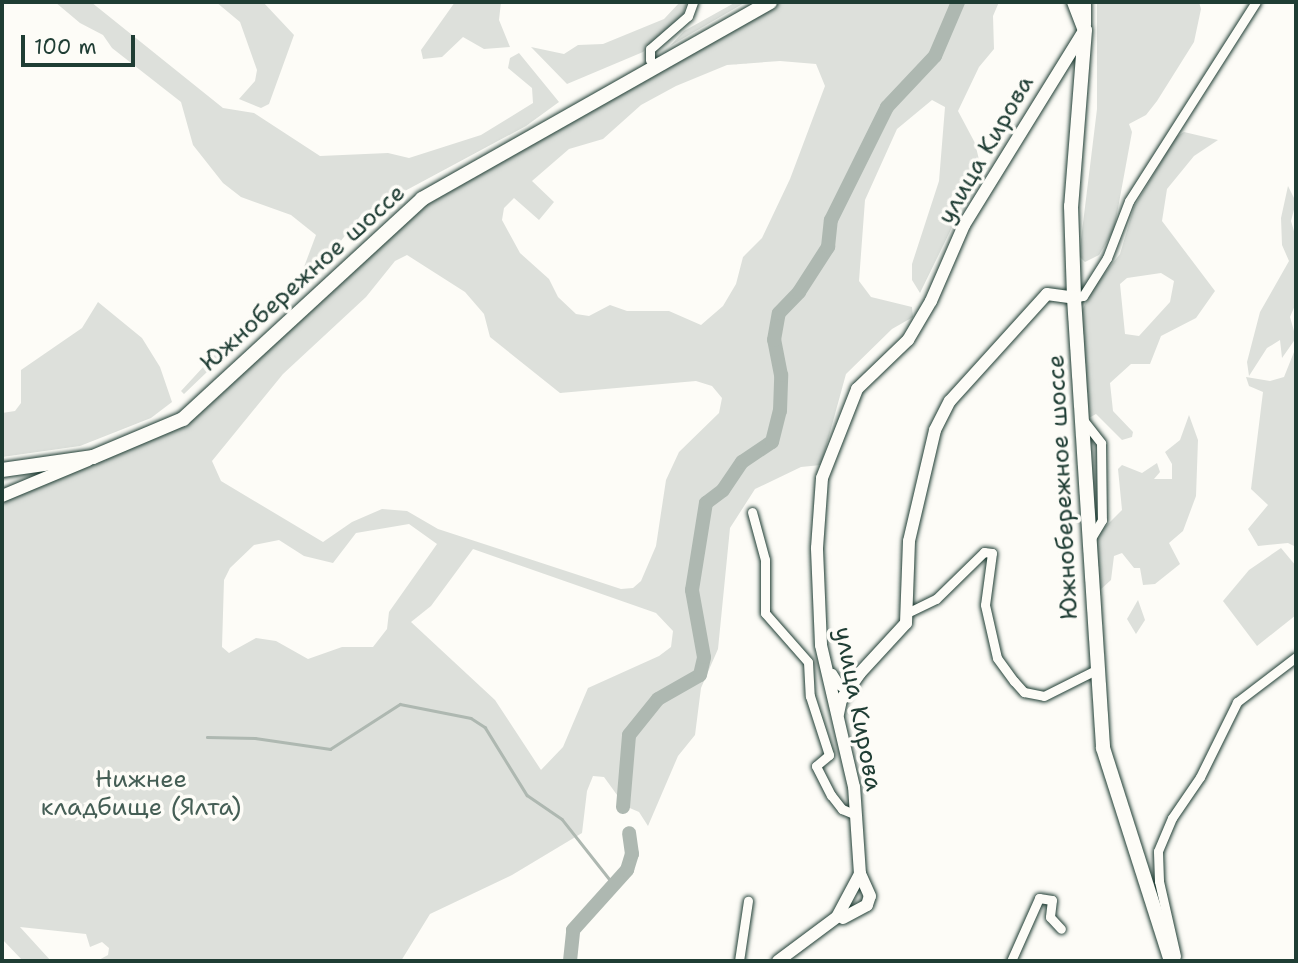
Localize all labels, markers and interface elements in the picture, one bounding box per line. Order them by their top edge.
scale bar [24,21,138,65]
text: 100 m [34,33,97,61]
street label: улица Кирова [932,71,1040,229]
street label: Южнобережное шоссе [195,179,411,377]
street label: Южнобережное шоссе [1042,354,1084,620]
street label: улица Кирова [828,624,888,794]
park label: Нижнее кладбище (Ялта) [41,766,241,822]

